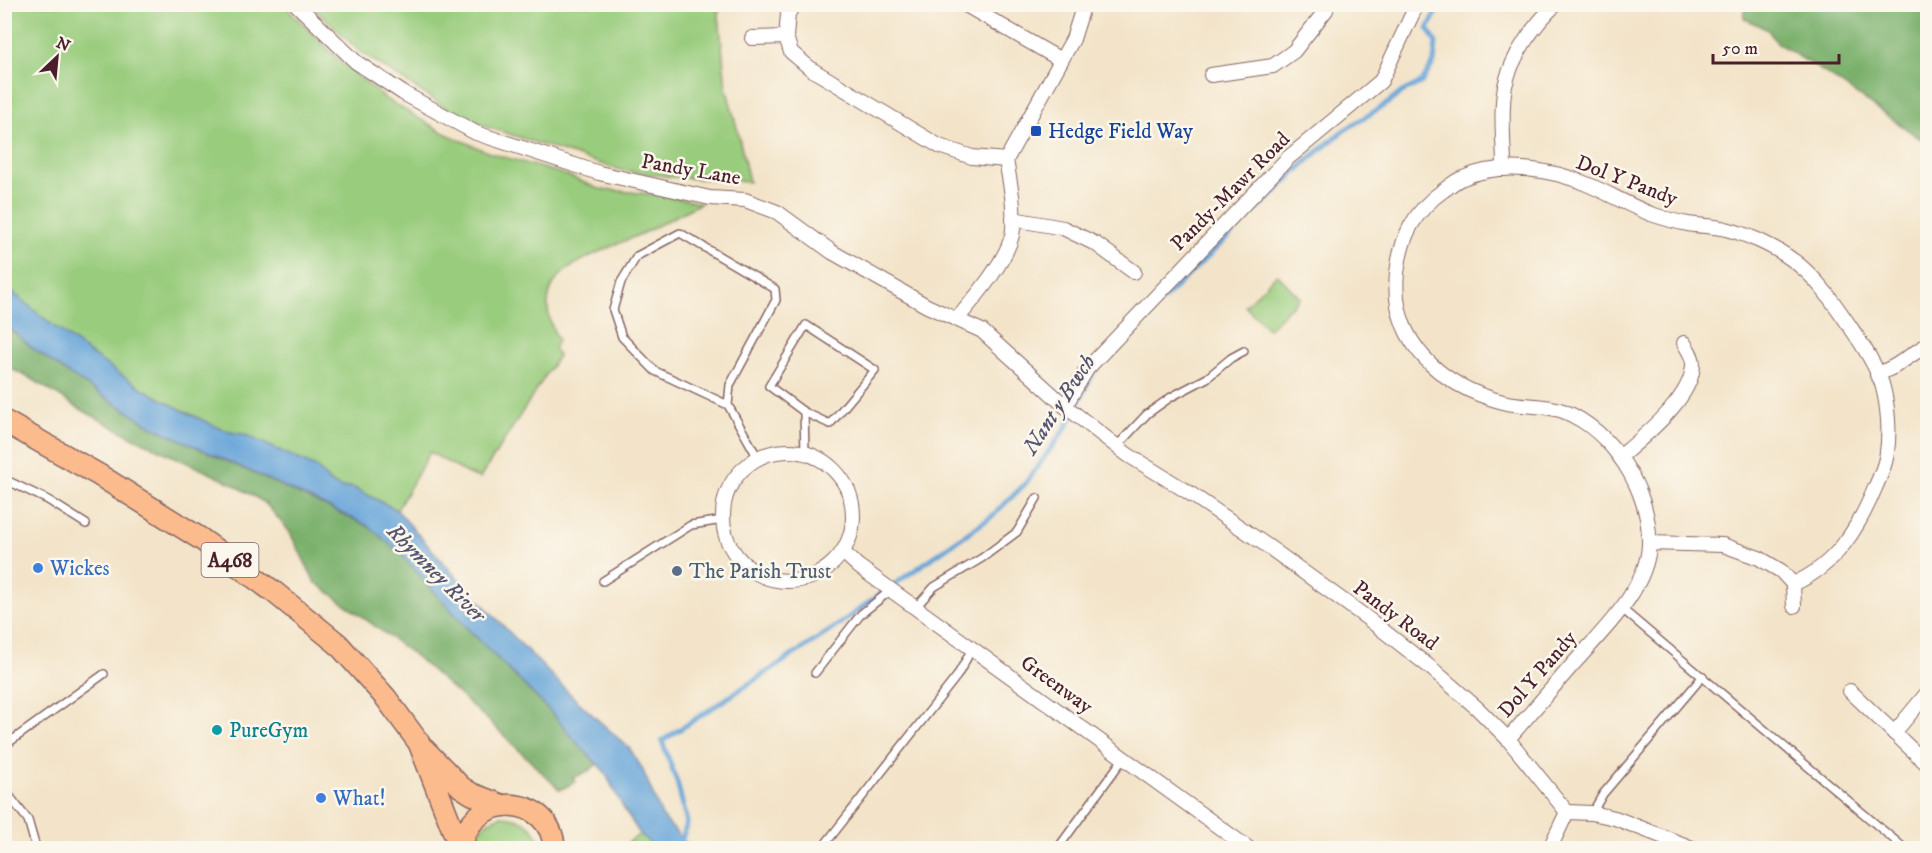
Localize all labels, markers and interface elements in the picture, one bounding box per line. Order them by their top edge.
north arrow [27,27,87,87]
scale bar [1713,27,1839,65]
text: N [53,33,73,56]
text: 50 m [1722,38,1758,60]
place label: Hedge Field Way [1048,119,1194,145]
marker: Hedge Field Way [1029,124,1043,138]
street label: Pandy-Mawr Road [1166,126,1296,257]
street label: Pandy Lane [639,148,743,192]
street label: Dol Y Pandy [1572,150,1682,213]
water label: Nant y Bwch [1016,350,1102,462]
water label: Rhymney River [380,517,492,630]
road number: A468 [202,543,258,577]
place label: Wickes [49,556,110,582]
place label: The Parish Trust [689,559,832,585]
marker: Wickes [31,561,45,575]
marker: The Parish Trust [670,564,684,578]
street label: Pandy Road [1348,575,1444,657]
street label: Dol Y Pandy [1493,625,1583,723]
street label: Greenway [1015,650,1098,720]
place label: PureGym [229,718,308,744]
marker: PureGym [210,723,224,737]
place label: What! [332,786,386,812]
marker: What! [314,791,328,805]

